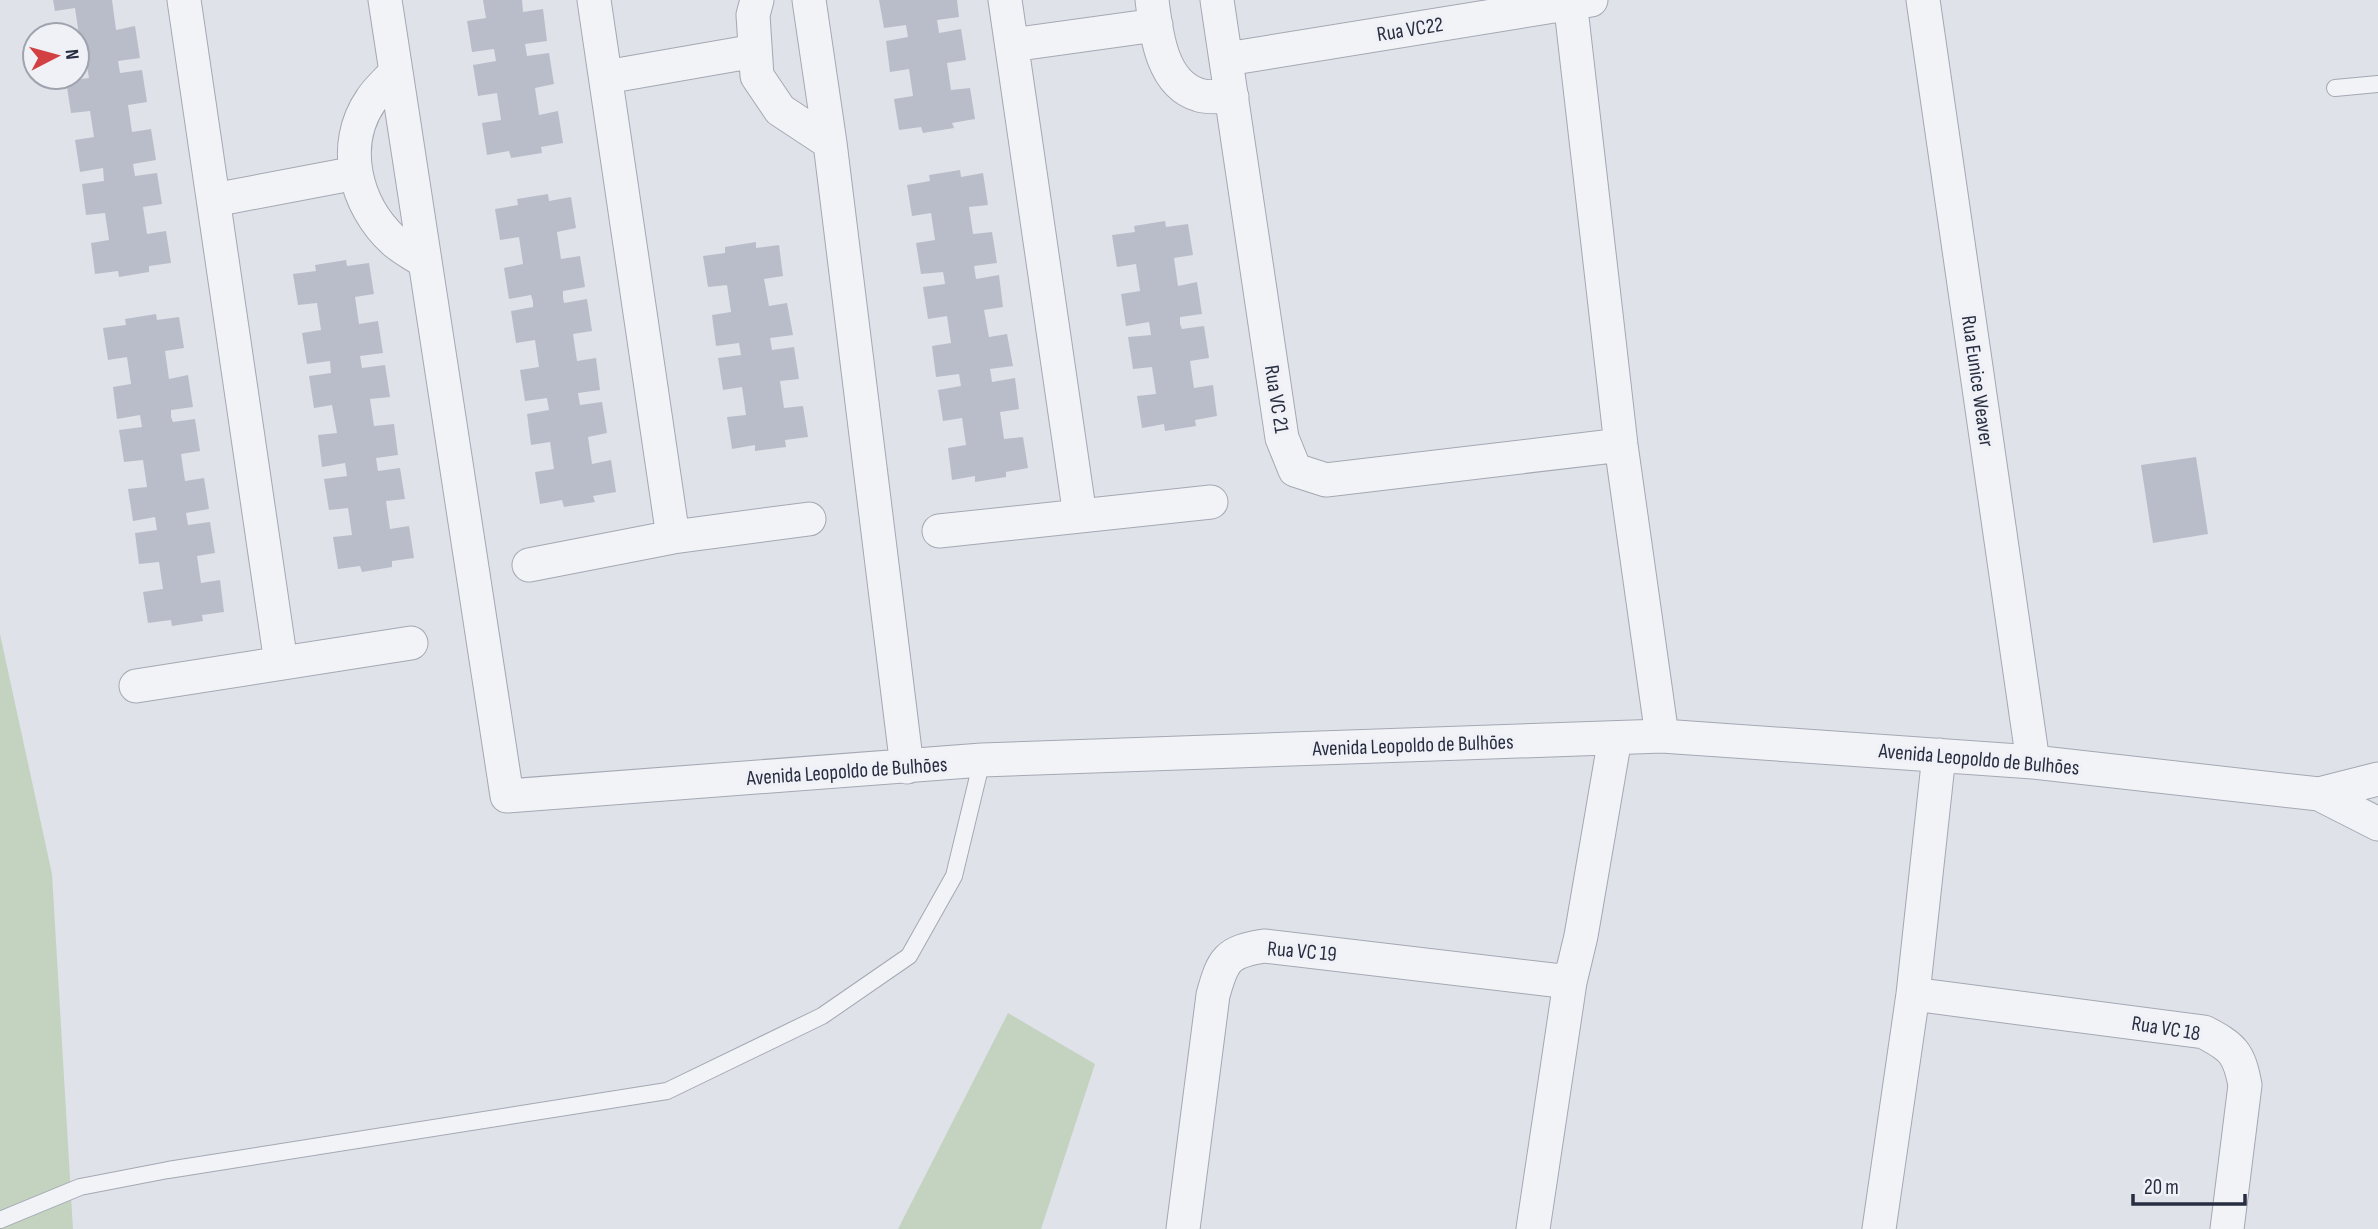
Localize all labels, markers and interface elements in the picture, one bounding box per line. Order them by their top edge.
street label: Rua VC22 [1375,12,1445,47]
north arrow [21,21,91,91]
text: N [59,48,83,61]
street label: Rua Eunice Weaver [1956,314,1999,448]
street label: Rua VC 21 [1259,363,1294,436]
street label: Avenida Leopoldo de Bulhões [1311,729,1514,762]
street label: Avenida Leopoldo de Bulhões [1877,738,2080,781]
street label: Avenida Leopoldo de Bulhões [745,752,948,791]
street label: Rua VC 19 [1266,936,1338,967]
street label: Rua VC 18 [2130,1011,2202,1046]
scale bar [2133,1162,2245,1206]
text: 20 m [2144,1175,2179,1200]

